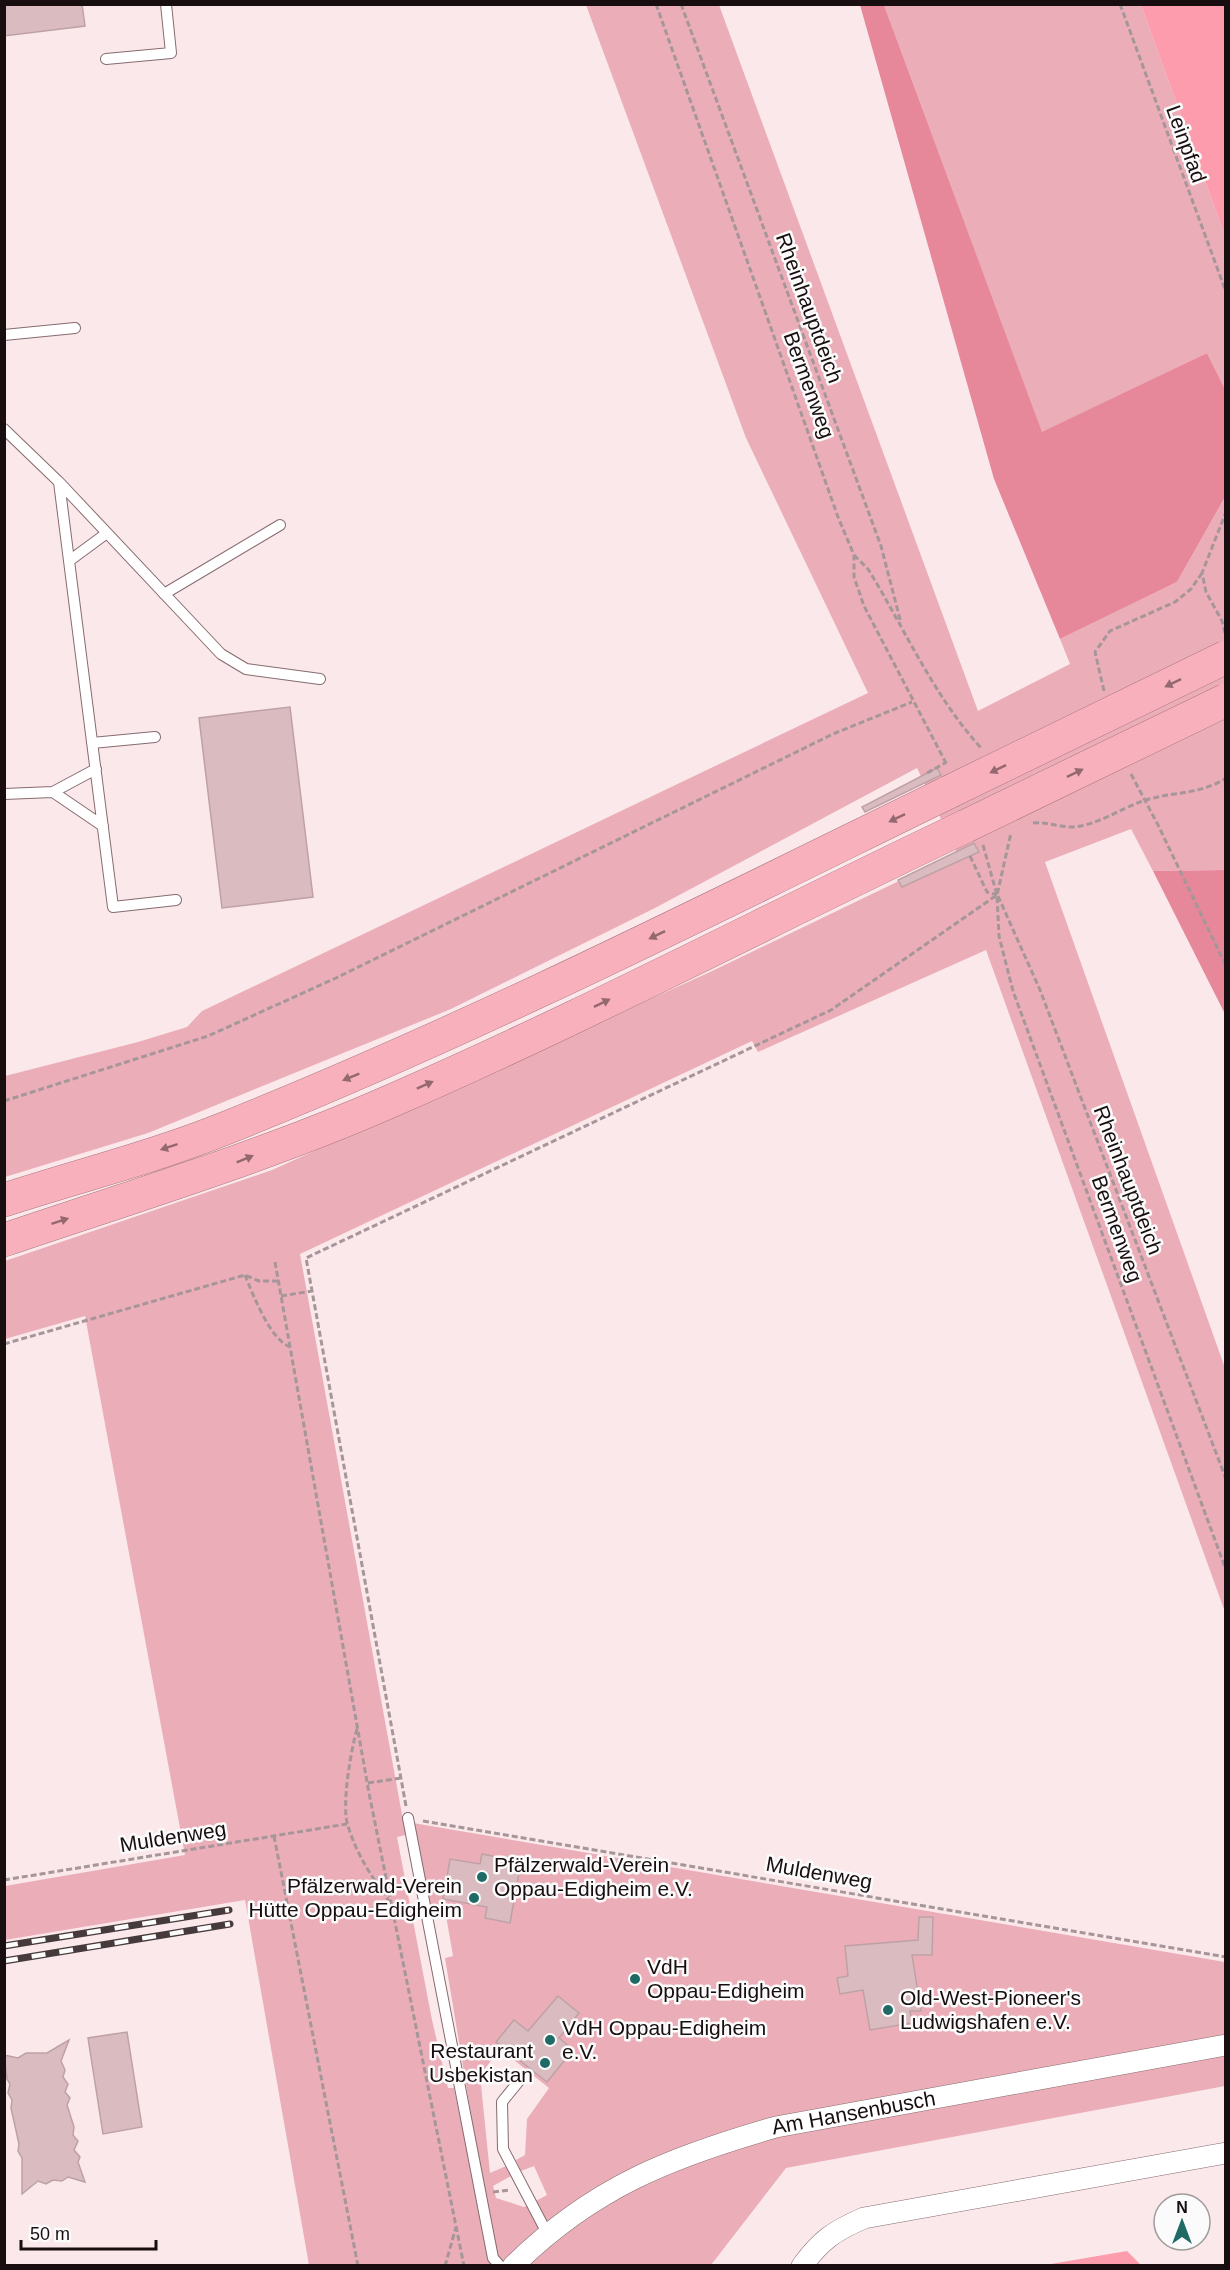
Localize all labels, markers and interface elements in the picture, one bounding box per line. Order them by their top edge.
street label: Leinpfad [1162,102,1211,186]
street label: Rheinhauptdeich [772,230,847,386]
street label: Bermenweg [779,328,839,441]
one-way arrow [1164,678,1181,688]
one-way arrow [989,764,1006,773]
one-way arrow [1067,768,1084,778]
one-way arrow [888,814,905,823]
one-way arrow [648,931,665,940]
one-way arrow [594,998,611,1008]
one-way arrow [341,1072,359,1082]
one-way arrow [417,1081,434,1090]
street label: Rheinhauptdeich [1089,1102,1167,1258]
one-way arrow [160,1143,178,1152]
one-way arrow [236,1154,254,1163]
street label: Bermenweg [1087,1172,1147,1285]
one-way arrow [51,1216,69,1225]
street label: Muldenweg [118,1817,228,1856]
street label: Muldenweg [764,1852,874,1893]
place label: Pfälzerwald-Verein Oppau-Edigheim e.V. [494,1853,693,1900]
marker: Pfälzerwald-Verein Oppau-Edigheim e.V. [475,1870,489,1884]
place label: Pfälzerwald-Verein Hütte Oppau-Edigheim [248,1874,462,1921]
marker: Pfälzerwald-Verein Hütte Oppau-Edigheim [467,1891,481,1905]
place label: VdH Oppau-Edigheim [647,1955,805,2002]
marker: VdH Oppau-Edigheim [628,1972,642,1986]
place label: Old-West-Pioneer's Ludwigshafen e.V. [900,1986,1081,2033]
marker: Old-West-Pioneer's Ludwigshafen e.V. [881,2003,895,2017]
place label: VdH Oppau-Edigheim e.V. [562,2016,766,2063]
marker: VdH Oppau-Edigheim e.V. [543,2033,557,2047]
place label: Restaurant Usbekistan [429,2039,533,2086]
marker: Restaurant Usbekistan [538,2056,552,2070]
street label: Am Hansenbusch [770,2086,937,2139]
north arrow [1152,2192,1212,2252]
text: N [1176,2199,1188,2216]
scale bar [21,2213,156,2251]
text: 50 m [30,2224,70,2244]

